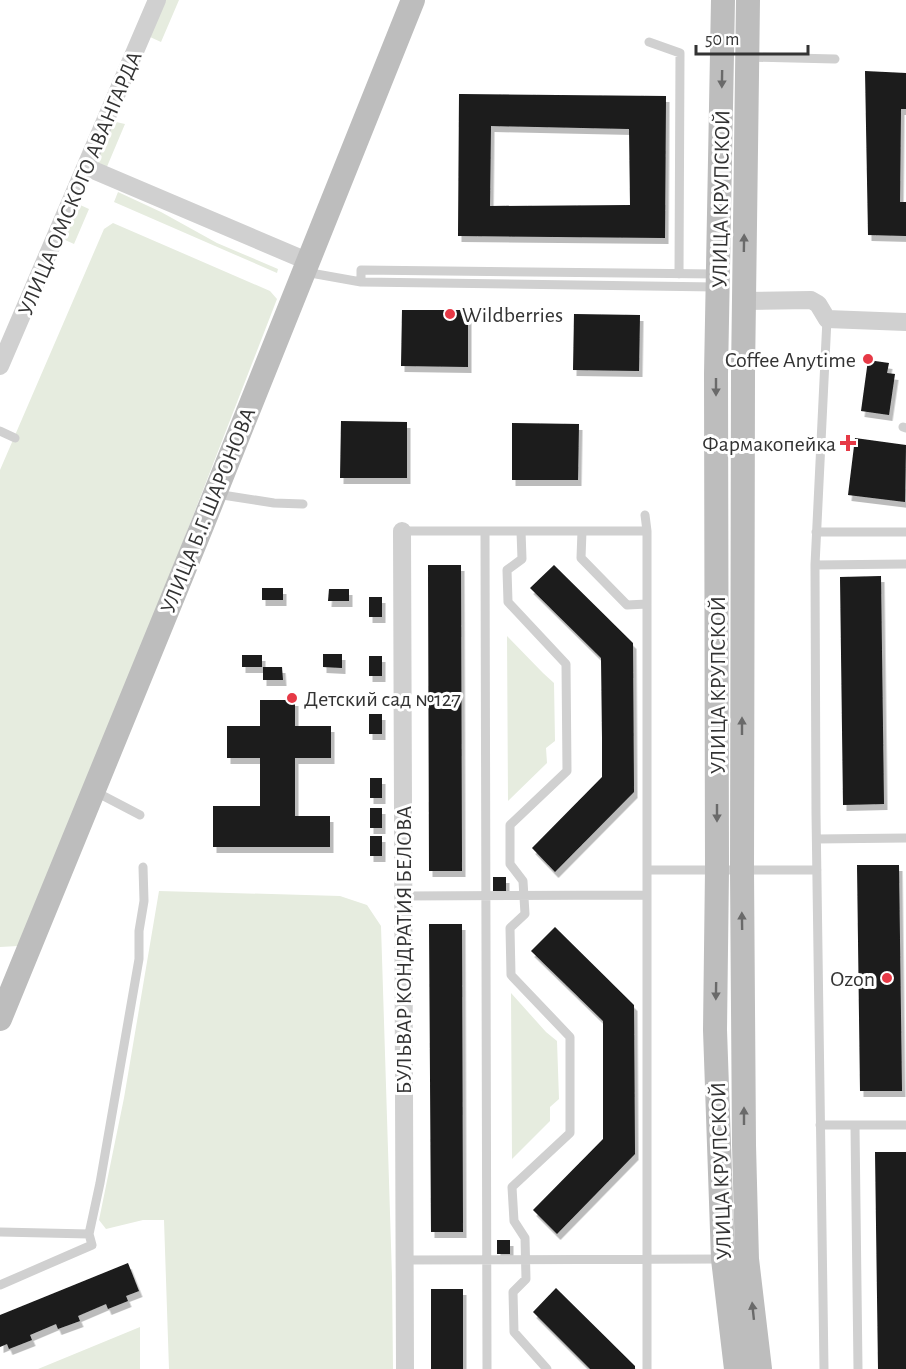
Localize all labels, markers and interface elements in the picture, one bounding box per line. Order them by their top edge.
scale bar [696,18,808,56]
text: 50 m [705,31,739,49]
street label: УЛИЦА ОМСКОГО АВАНГАРДА [14,48,146,319]
one-way arrow [717,70,727,89]
street label: УЛИЦА КРУПСКОЙ [708,110,734,288]
one-way arrow [739,233,749,252]
place label: Wildberries [462,304,563,326]
marker: Wildberries [443,307,457,321]
place label: Coffee Anytime [725,349,856,371]
marker: Coffee Anytime [861,352,875,366]
one-way arrow [711,378,721,397]
street label: УЛИЦА Б.Г. ШАРОНОВА [157,404,259,616]
place label: Фармакопейка [702,433,836,455]
marker: Фармакопейка [841,436,855,450]
street label: УЛИЦА КРУПСКОЙ [707,596,729,774]
place label: Детский сад №127 [304,688,461,710]
marker: Детский сад №127 [285,691,299,705]
one-way arrow [737,717,747,736]
one-way arrow [712,804,722,823]
street label: БУЛЬВАР КОНДРАТИЯ БЕЛОВА [393,806,415,1094]
one-way arrow [738,912,747,931]
place label: Ozon [830,968,875,990]
marker: Ozon [880,971,894,985]
one-way arrow [711,982,721,1001]
street label: УЛИЦА КРУПСКОЙ [707,1081,735,1260]
one-way arrow [739,1107,749,1126]
one-way arrow [748,1301,758,1320]

